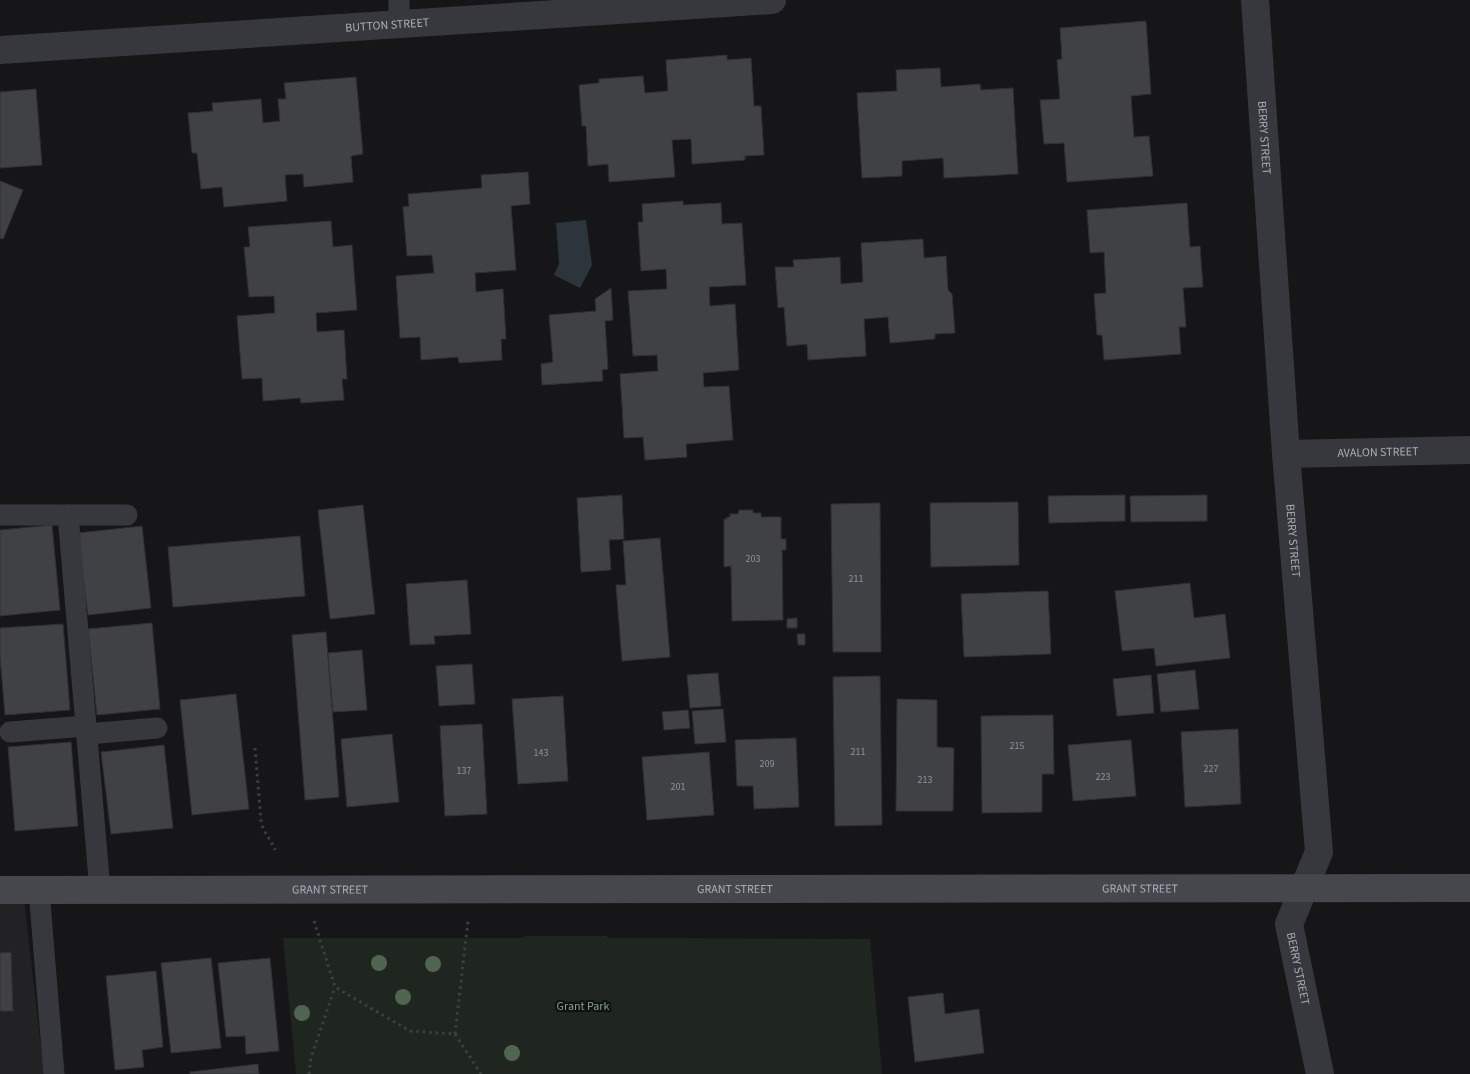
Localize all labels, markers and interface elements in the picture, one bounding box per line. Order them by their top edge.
street label: BUTTON STREET [345,14,430,37]
street label: BERRY STREET [1253,100,1275,176]
street label: AVALON STREET [1337,443,1419,462]
street label: BERRY STREET [1281,503,1304,579]
house number: 203 [746,552,760,566]
house number: 211 [849,572,863,586]
house number: 215 [1010,739,1024,753]
house number: 211 [851,745,865,759]
house number: 143 [534,746,548,760]
house number: 209 [760,757,774,771]
house number: 227 [1204,762,1218,776]
house number: 137 [457,764,471,778]
house number: 223 [1096,770,1110,784]
house number: 213 [918,773,932,787]
house number: 201 [671,780,685,794]
street label: GRANT STREET [1102,880,1179,898]
street label: GRANT STREET [292,881,369,899]
street label: GRANT STREET [697,881,774,898]
street label: BERRY STREET [1282,931,1314,1007]
park label: Grant Park [557,998,609,1015]

